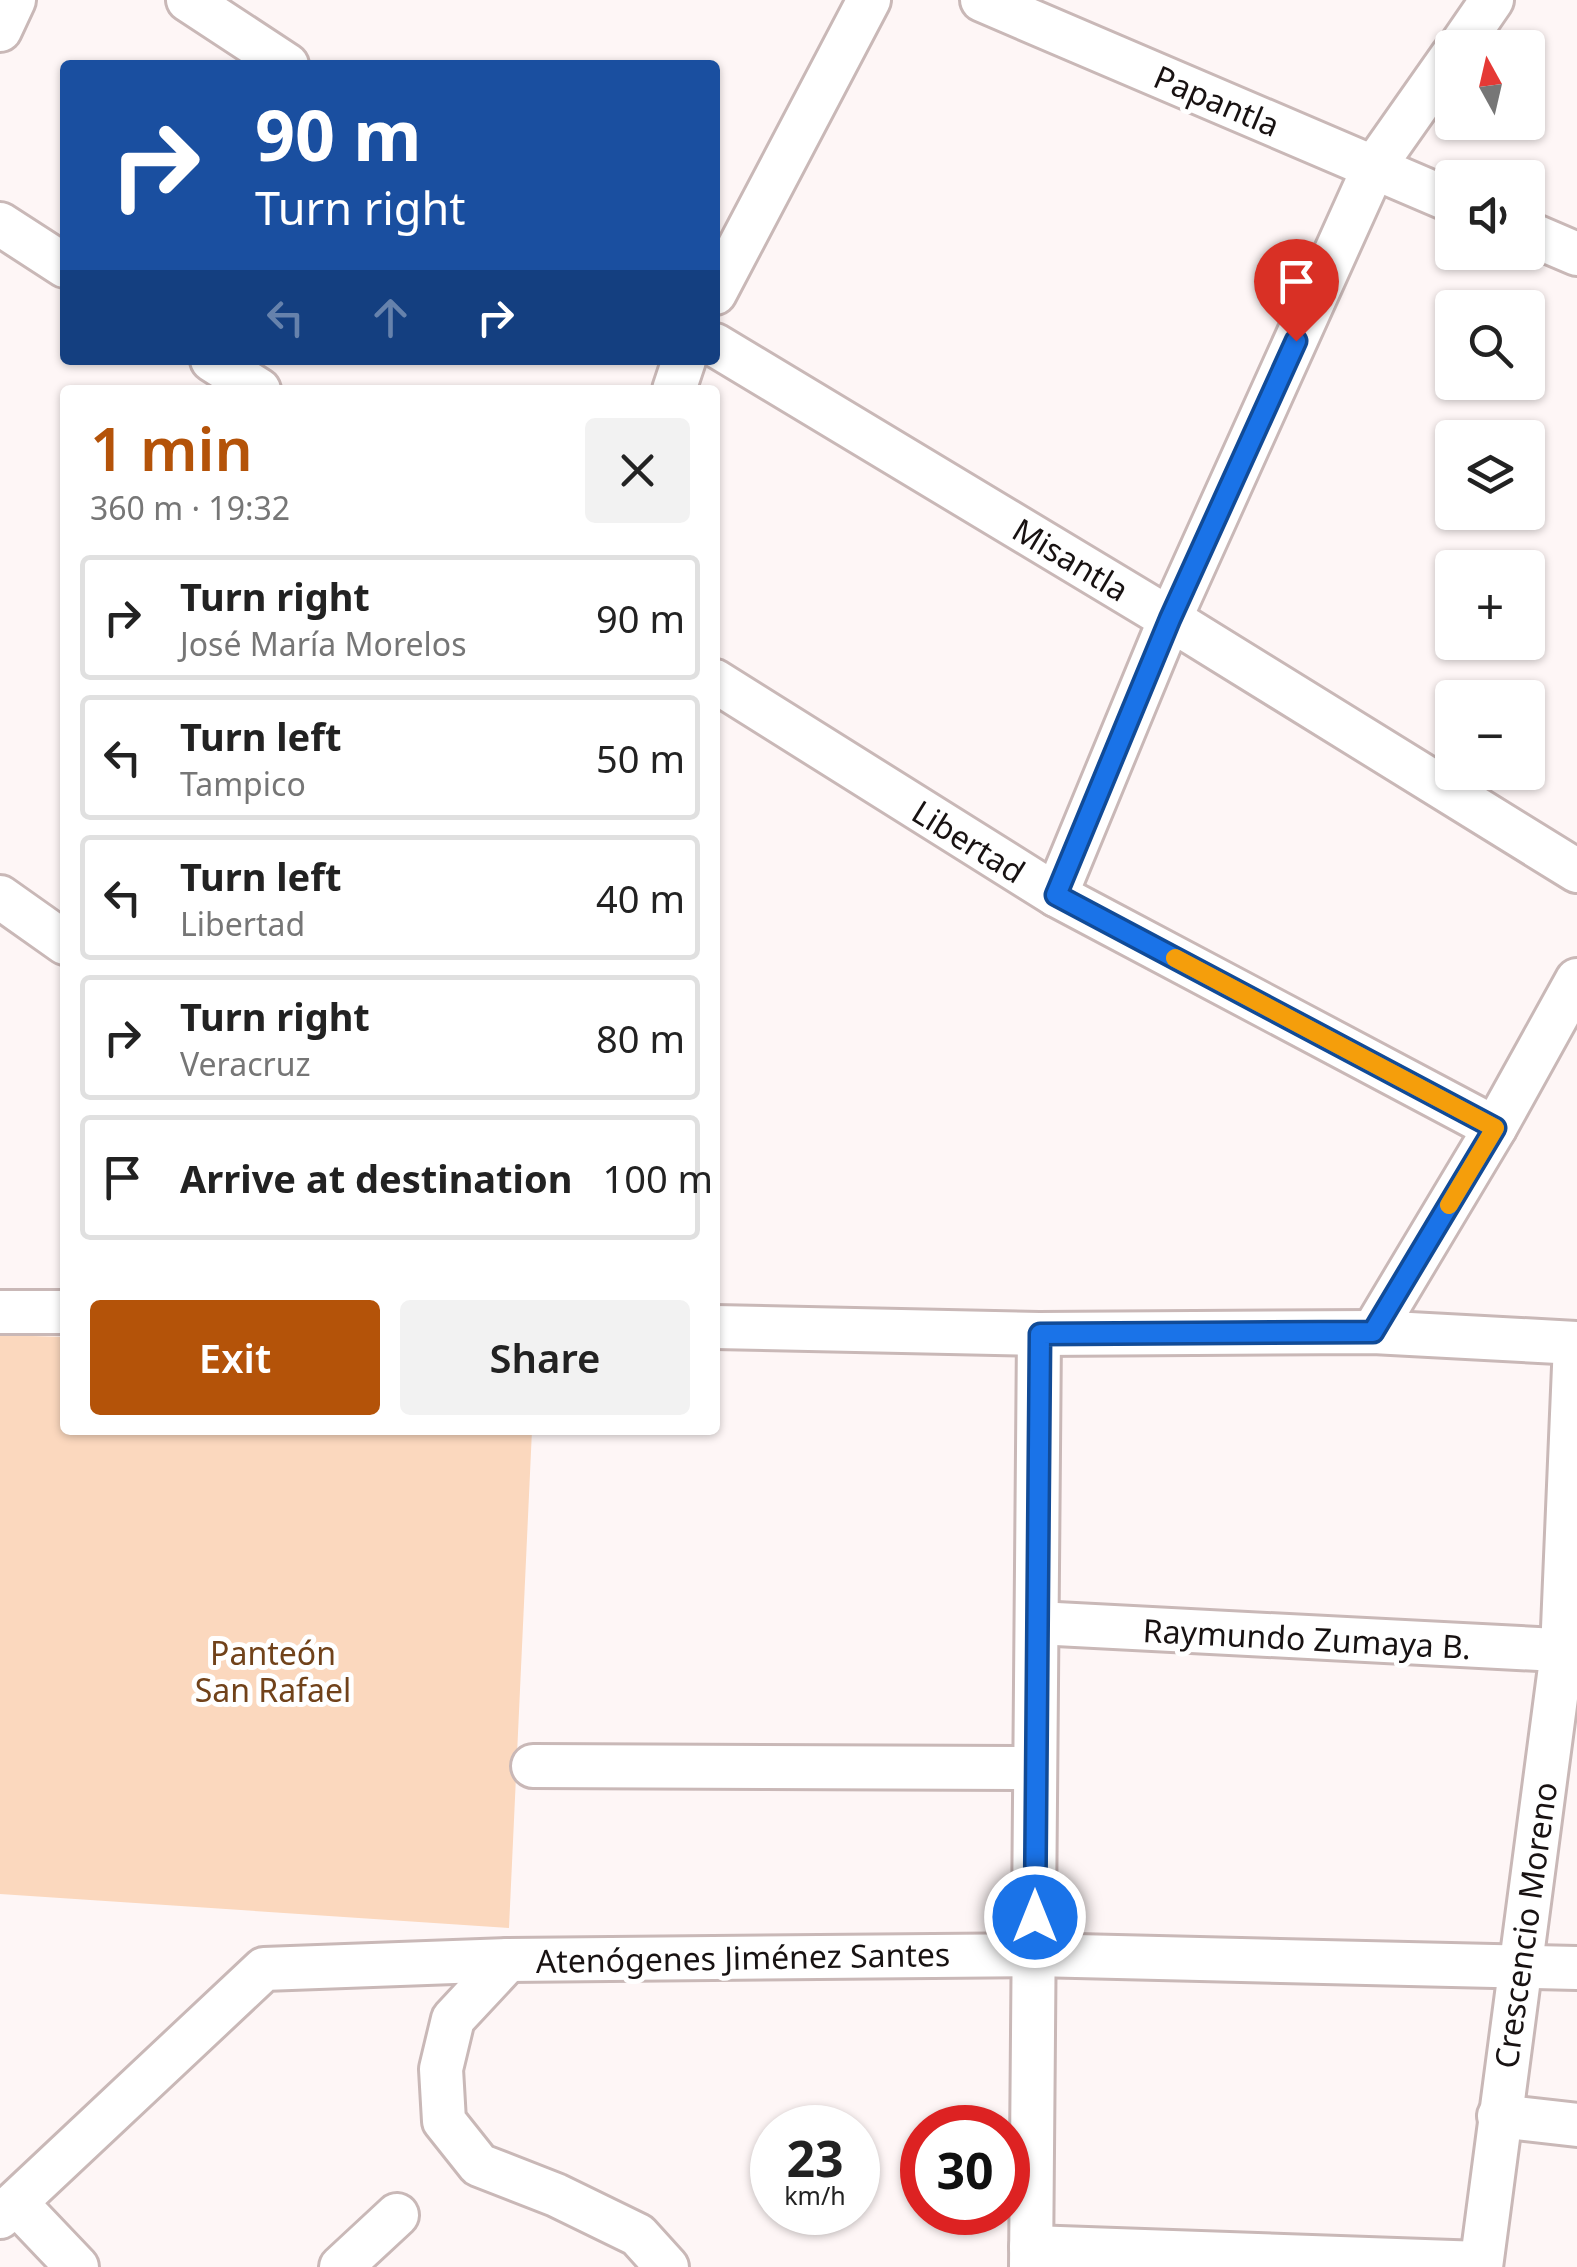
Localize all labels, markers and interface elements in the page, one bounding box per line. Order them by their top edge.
north arrow [1435,30,1545,140]
map controls [1435,30,1545,790]
street label: Papantla [1148,54,1286,146]
text: 90 m [255,86,422,182]
icon: right [90,100,220,230]
button: sound [1435,160,1545,270]
text: Turn right [255,177,466,238]
pin [1254,239,1339,342]
icon: arrive [1269,254,1324,309]
icon: left [258,290,313,345]
icon: ahead [363,290,418,345]
icon: right [468,290,523,345]
button: search [1435,290,1545,400]
text: 1 min [90,407,253,489]
button: close [585,418,690,523]
button: layers [1435,420,1545,530]
text: 360 m · 19:32 [90,486,290,529]
street label: Misantla [1005,508,1137,610]
button: + [1435,550,1545,660]
text: Turn right [180,570,370,622]
icon: right [95,590,150,645]
text: 90 m [596,592,685,644]
text: José María Morelos [180,622,466,665]
button: − [1435,680,1545,790]
text: Turn left [180,710,342,762]
icon: left [95,730,150,785]
text: 50 m [596,732,685,784]
text: Tampico [180,762,306,805]
street label: Libertad [905,790,1033,892]
text: Turn left [180,850,342,902]
icon: left [95,870,150,925]
text: 40 m [596,872,685,924]
text: Libertad [180,902,305,945]
text: Turn right [180,990,370,1042]
icon: right [95,1010,150,1065]
text: 80 m [596,1012,685,1064]
text: Veracruz [180,1042,311,1085]
icon: arrive [95,1150,150,1205]
text: Arrive at destination [180,1152,572,1204]
text: 100 m [602,1152,713,1204]
button: Exit [90,1300,380,1415]
button: Share [400,1300,690,1415]
street label: Raymundo Zumaya B. [1142,1608,1472,1668]
park label: Panteón San Rafael [195,1631,351,1711]
street label: Crescencio Moreno [1484,1779,1566,2071]
position arrow [983,1865,1087,1969]
street label: Atenógenes Jiménez Santes [535,1932,951,1982]
speed limit sign: 30 [900,2105,1030,2235]
text: 23 [786,2124,844,2192]
text: km/h [784,2178,846,2212]

